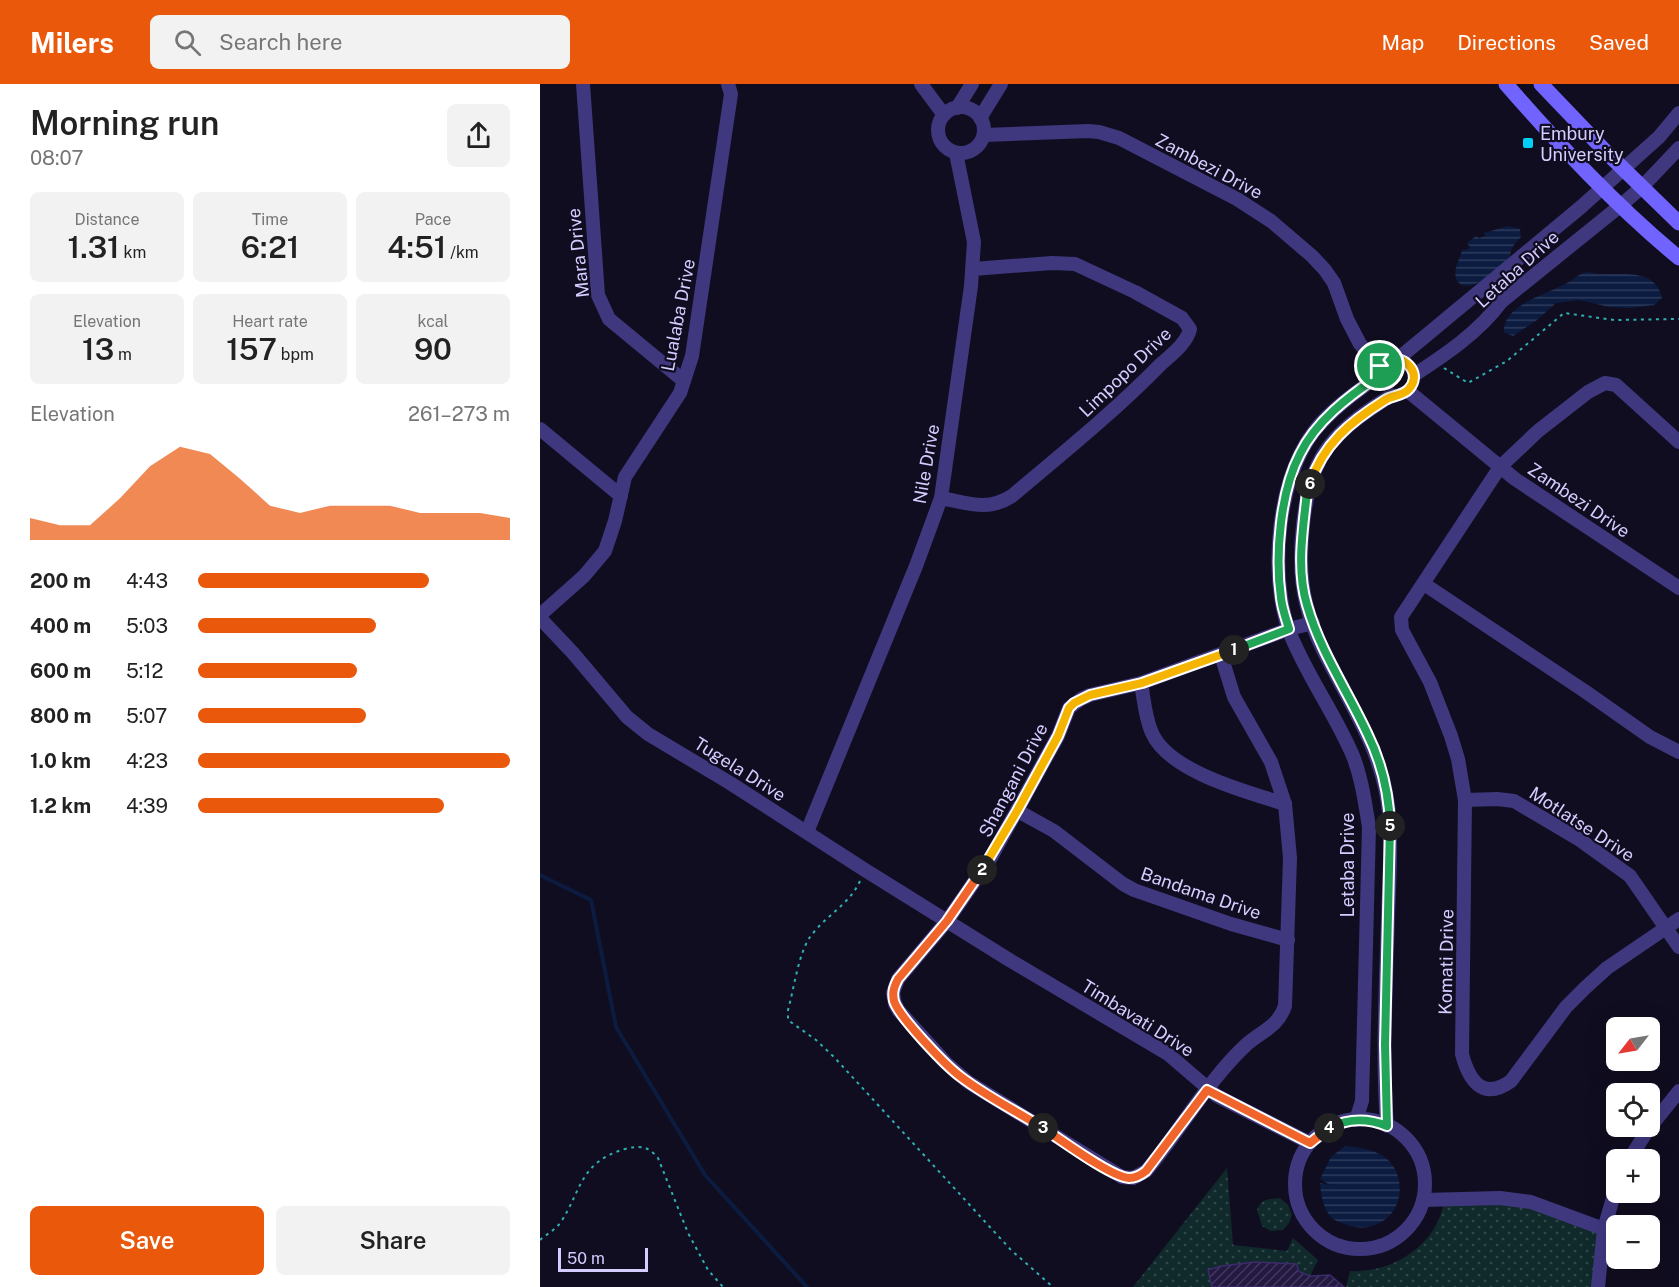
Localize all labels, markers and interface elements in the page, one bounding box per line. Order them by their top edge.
search box [150,15,570,69]
text: Milers [30,26,114,59]
icon: search [171,26,204,59]
text: Search here [219,29,343,55]
text: Map [1382,30,1424,55]
text: Directions [1457,30,1556,55]
text: Saved [1589,30,1649,55]
text: Morning run [30,104,219,142]
button: share [447,104,510,167]
place label: Embury University [1540,123,1624,165]
street label: Zambezi Drive [1152,129,1266,203]
marker: Embury University [1521,136,1535,150]
text: 08:07 [30,146,83,170]
street label: Mara Drive [563,207,593,299]
text: Distance [75,210,139,229]
text: Time [252,210,288,229]
text: Pace [415,210,451,229]
street label: Letaba Drive [1471,226,1563,312]
text: 1.31 [68,229,120,265]
text: 6:21 [241,229,299,265]
text: 4:51 [387,229,446,265]
text: km [120,243,146,262]
text: /km [446,243,479,262]
street label: Lualaba Drive [657,257,699,373]
text: Elevation [73,312,141,331]
text: Heart rate [232,312,308,331]
text: kcal [418,312,448,331]
street label: Limpopo Drive [1075,323,1175,421]
text: 13 [82,331,114,367]
text: 157 [226,331,277,367]
text: 90 [414,331,452,367]
pin [1354,340,1405,391]
text: m [114,345,132,364]
text: bpm [277,345,314,364]
icon: arrive [1363,349,1396,382]
text: Elevation [30,402,115,426]
text: 261–273 m [408,402,510,426]
street label: Nile Drive [909,422,943,506]
street label: Zambezi Drive [1524,458,1634,542]
pin: 6 [1295,469,1325,499]
text: 6 [1305,474,1315,493]
text: 200 m [30,569,91,593]
text: 4:43 [126,569,168,593]
text: 400 m [30,614,91,638]
text: 5:03 [126,614,168,638]
pin: 1 [1219,635,1249,665]
text: 1 [1231,640,1237,659]
text: 600 m [30,659,91,683]
text: 5:12 [126,659,163,683]
text: 800 m [30,704,92,728]
text: 5:07 [126,704,167,728]
street label: Shangani Drive [974,719,1052,841]
street label: Tugela Drive [690,733,790,805]
text: 1.0 km [30,749,91,773]
text: 4:23 [126,749,168,773]
street label: Motlatse Drive [1525,782,1639,866]
text: 1.2 km [30,794,91,818]
text: 4:39 [126,794,168,818]
pin: 5 [1375,811,1405,841]
street label: Letaba Drive [1337,813,1358,917]
text: 5 [1385,816,1395,835]
pin: 2 [967,855,997,885]
text: 2 [977,860,987,879]
street label: Bandama Drive [1138,863,1264,923]
street label: Komati Drive [1435,909,1457,1015]
street label: Timbavati Drive [1078,975,1198,1061]
north arrow [1606,1017,1660,1071]
map controls [1606,1017,1660,1269]
button: locate [1606,1083,1660,1137]
pin: 3 [1028,1113,1058,1143]
pin: 4 [1314,1113,1344,1143]
text: 3 [1038,1118,1048,1137]
text: 4 [1324,1118,1334,1137]
button: + [1606,1149,1660,1203]
button: Save [30,1206,264,1275]
button: Share [276,1206,510,1275]
button: − [1606,1215,1660,1269]
scale bar [558,1245,648,1272]
text: 50 m [567,1249,605,1268]

